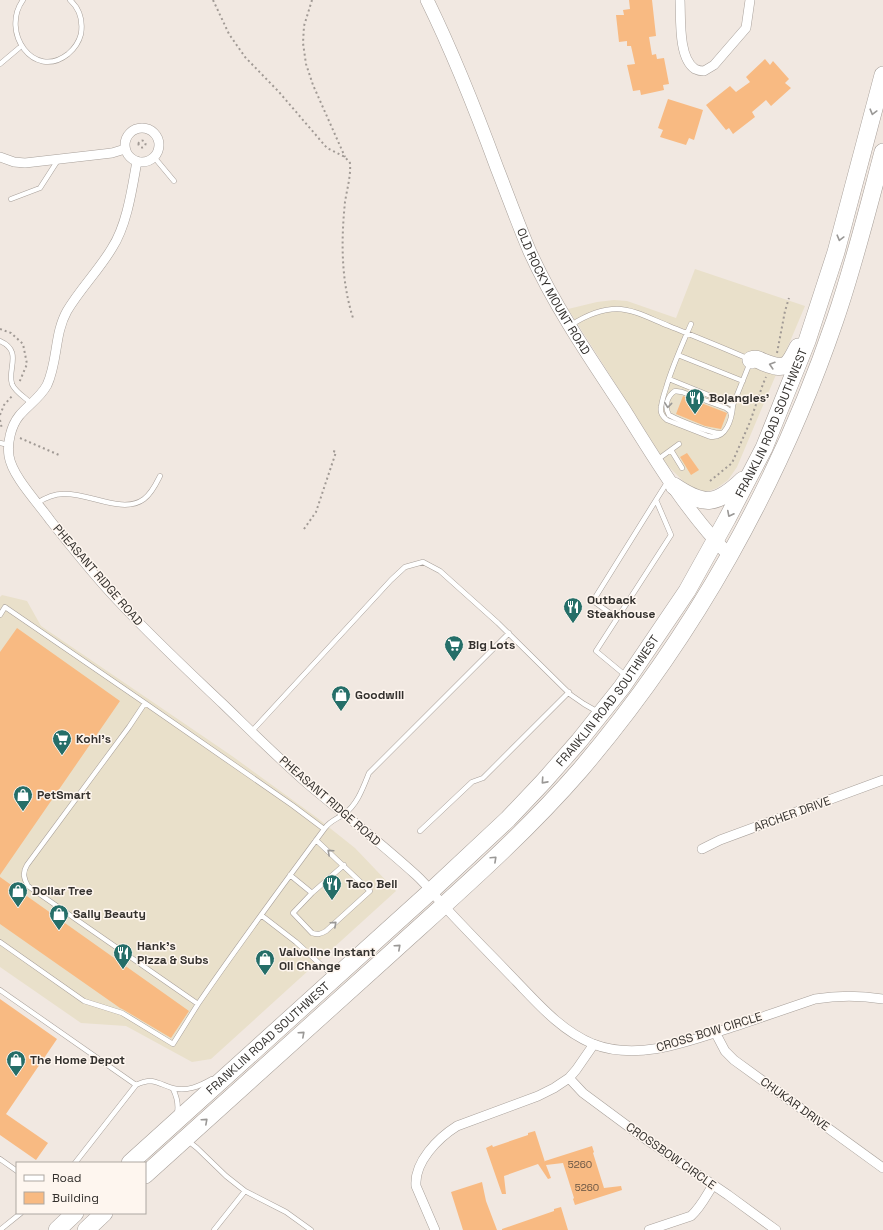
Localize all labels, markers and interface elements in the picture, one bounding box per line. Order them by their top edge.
one-way arrow [869,109,878,116]
street label: OLD ROCKY MOUNT ROAD [513,226,594,358]
one-way arrow [836,235,844,241]
street label: FRANKLIN ROAD SOUTHWEST [732,346,811,500]
one-way arrow [768,361,775,370]
restaurant icon: Bojangles' [684,387,706,415]
place label: Bojangles' [709,390,769,406]
one-way arrow [664,402,673,409]
one-way arrow [727,510,735,518]
street label: PHEASANT RIDGE ROAD [50,521,146,629]
place label: Outback Steakhouse [587,592,656,622]
restaurant icon: Outback Steakhouse [562,596,584,624]
street label: FRANKLIN ROAD SOUTHWEST [552,632,663,770]
supermarket icon: Big Lots [443,634,465,662]
place label: Big Lots [468,637,515,653]
shop icon: Goodwill [330,684,352,712]
place label: Goodwill [355,687,404,703]
supermarket icon: Kohl's [51,728,73,756]
place label: Kohl's [76,731,111,747]
street label: PHEASANT RIDGE ROAD [276,753,384,849]
one-way arrow [541,776,549,784]
shop icon: PetSmart [12,784,34,812]
place label: PetSmart [37,787,91,803]
street label: ARCHER DRIVE [751,793,833,835]
one-way arrow [327,850,335,857]
one-way arrow [489,856,497,864]
restaurant icon: Taco Bell [321,873,343,901]
place label: Taco Bell [346,876,398,892]
shop icon: Dollar Tree [7,880,29,908]
place label: Dollar Tree [32,883,93,899]
shop icon: Sally Beauty [48,903,70,931]
place label: Sally Beauty [73,906,146,922]
one-way arrow [329,922,336,929]
place label: Hank's Pizza & Subs [137,938,209,968]
restaurant icon: Hank's Pizza & Subs [112,942,134,970]
place label: Valvoline Instant Oil Change [279,944,376,974]
one-way arrow [393,944,401,951]
shop icon: Valvoline Instant Oil Change [254,948,276,976]
street label: FRANKLIN ROAD SOUTHWEST [203,978,333,1098]
street label: CROSS BOW CIRCLE [654,1008,764,1056]
one-way arrow [297,1031,304,1038]
shop icon: The Home Depot [5,1049,27,1077]
place label: The Home Depot [30,1052,125,1068]
street label: CHUKAR DRIVE [757,1074,833,1135]
one-way arrow [200,1118,208,1126]
street label: CROSSBOW CIRCLE [623,1119,719,1193]
house number: 5260 [568,1158,592,1171]
legend [16,1162,146,1214]
text: Road [52,1170,81,1186]
house number: 5260 [575,1181,599,1194]
text: Building [52,1190,99,1206]

